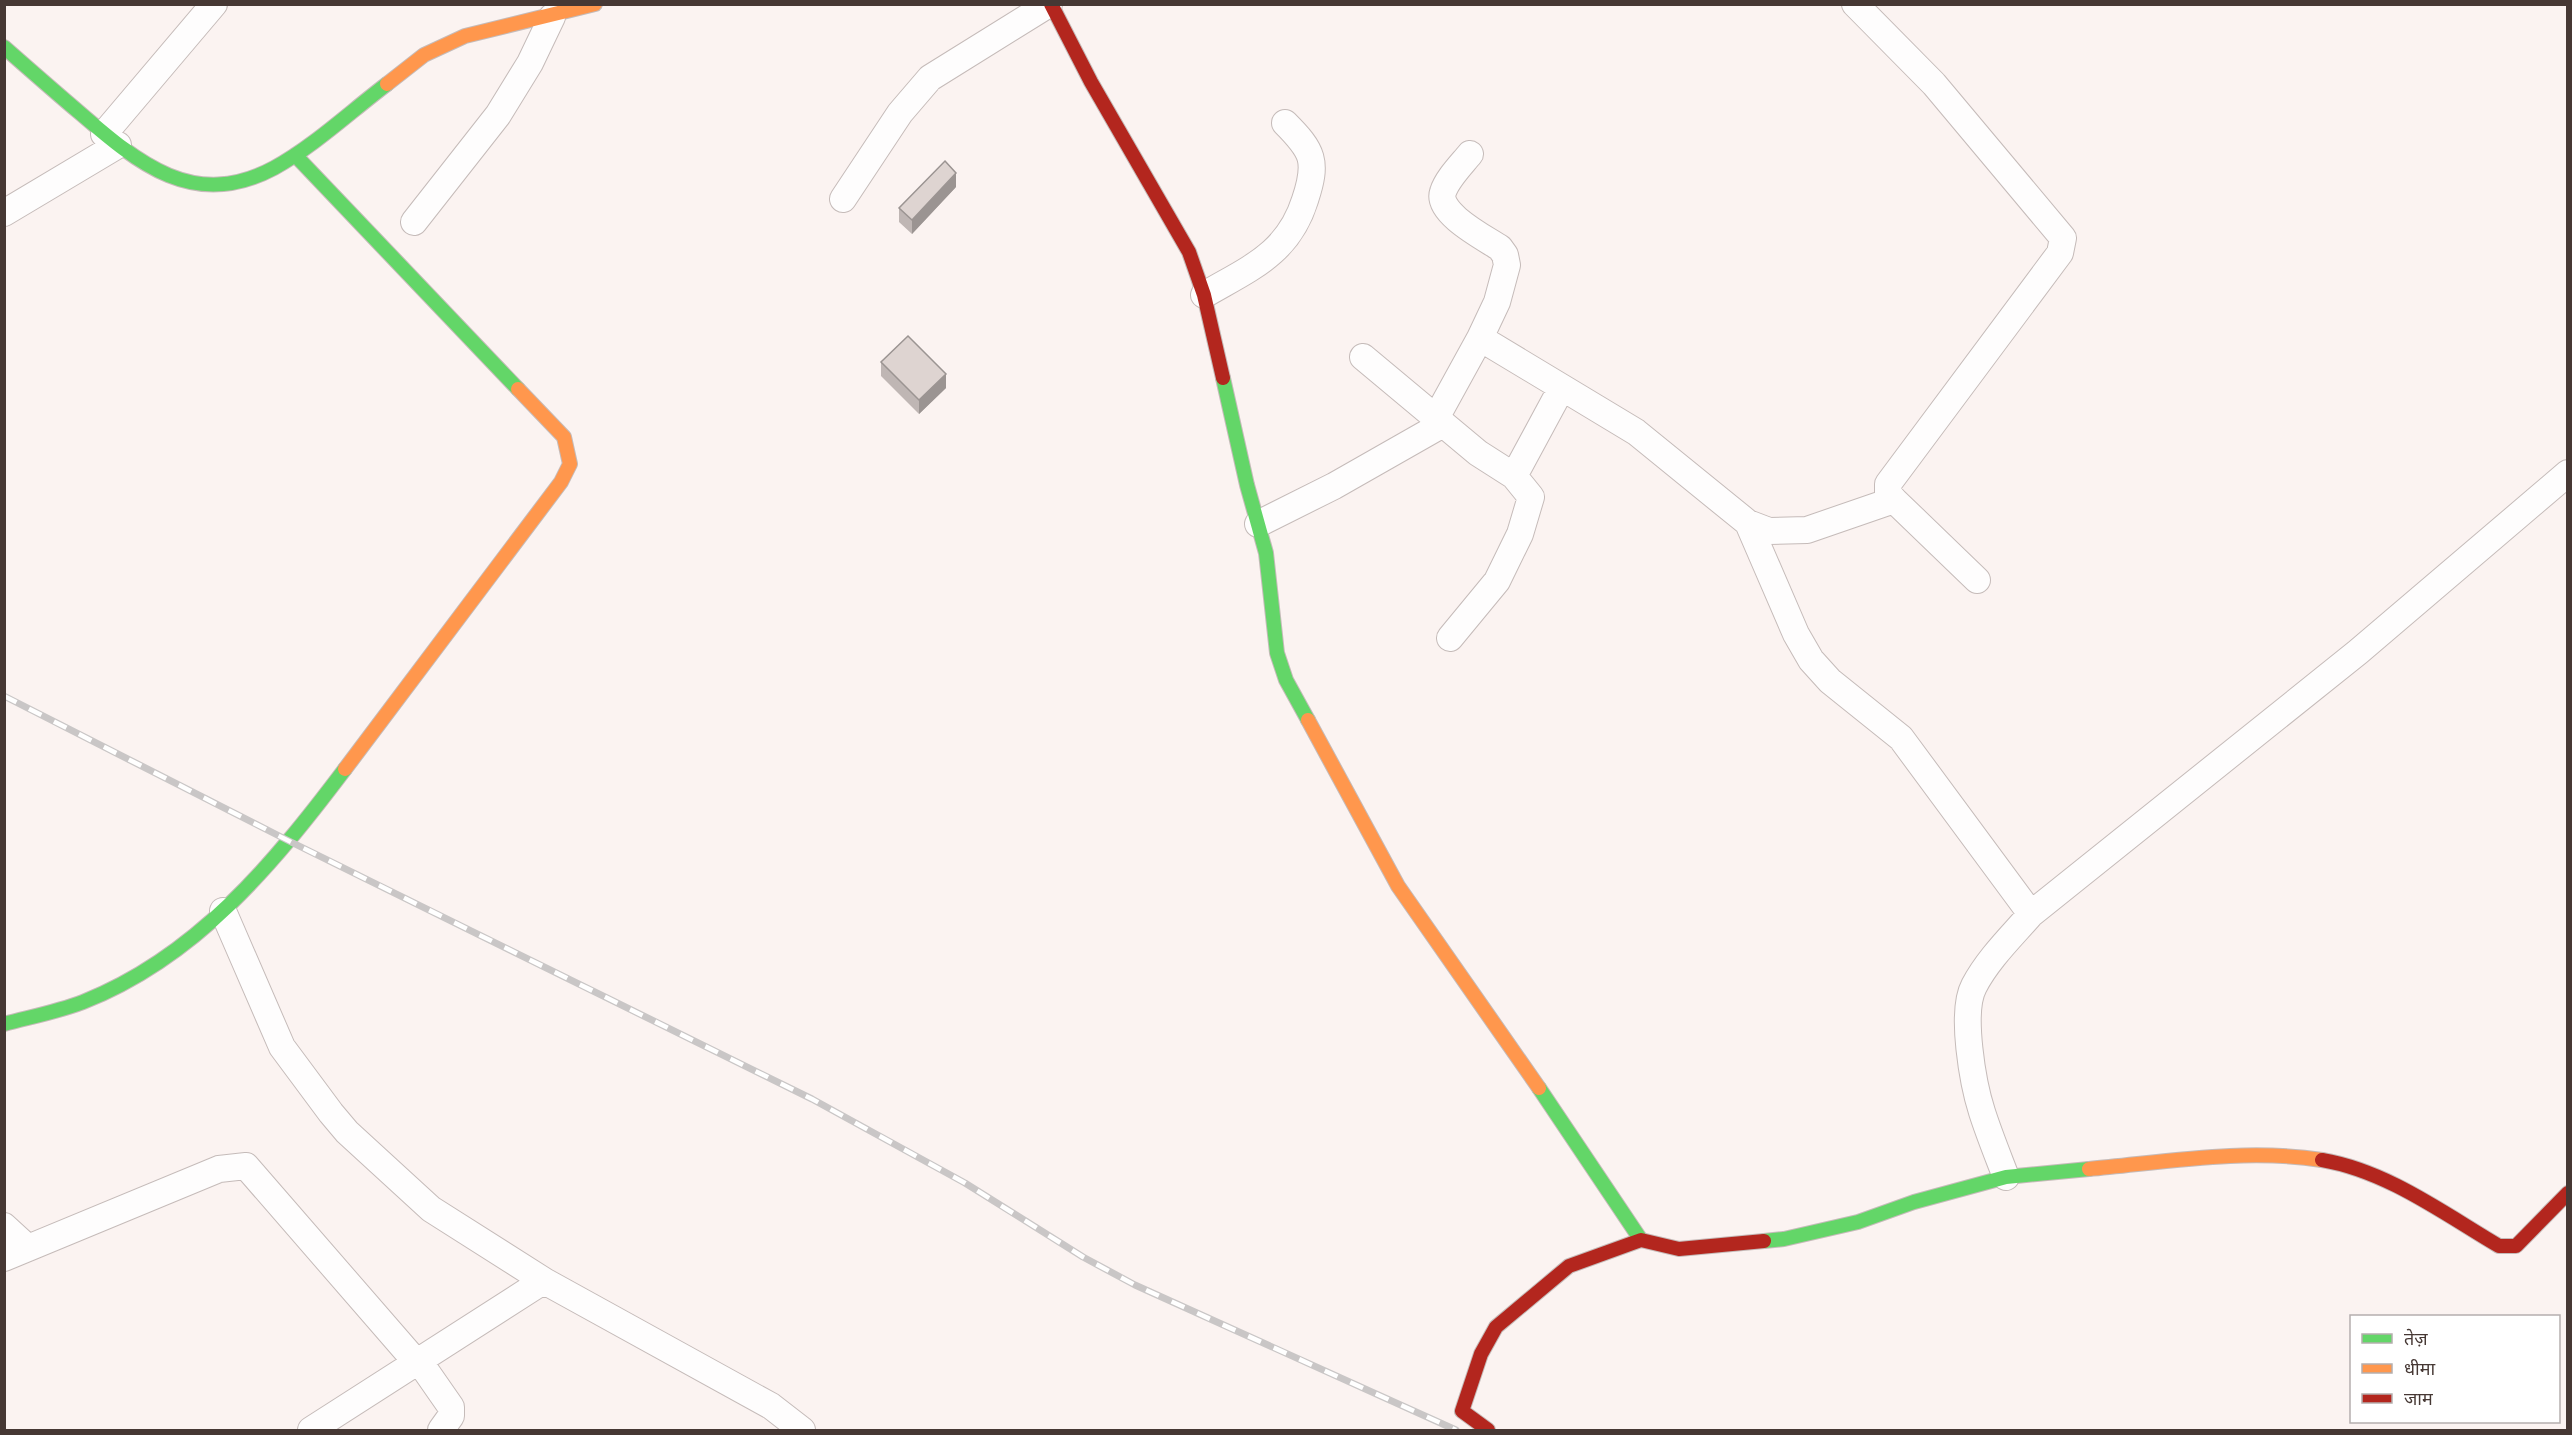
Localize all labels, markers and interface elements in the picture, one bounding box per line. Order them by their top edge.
legend [2350,1315,2560,1423]
text: तेज़ [2404,1328,2428,1349]
text: धीमा [2404,1358,2435,1379]
text: जाम [2404,1388,2434,1409]

